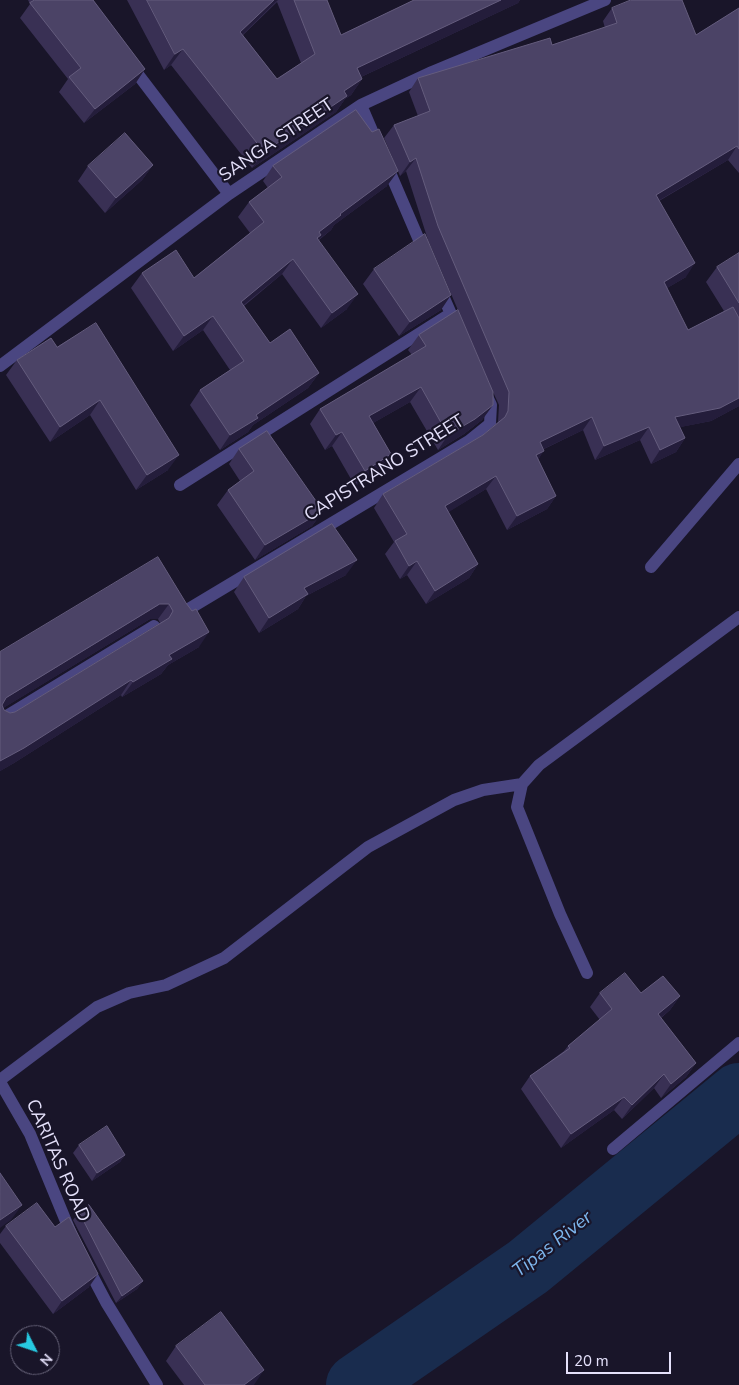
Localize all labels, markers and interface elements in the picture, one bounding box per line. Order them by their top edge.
street label: SANGA STREET [216,95,338,187]
street label: CAPISTRANO STREET [301,411,469,527]
street label: CARITAS ROAD [20,1096,94,1226]
water label: Tipas River [509,1207,597,1283]
north arrow [10,1325,60,1375]
scale bar [569,1342,674,1374]
text: N [35,1349,57,1370]
text: 20 m [574,1351,609,1371]

